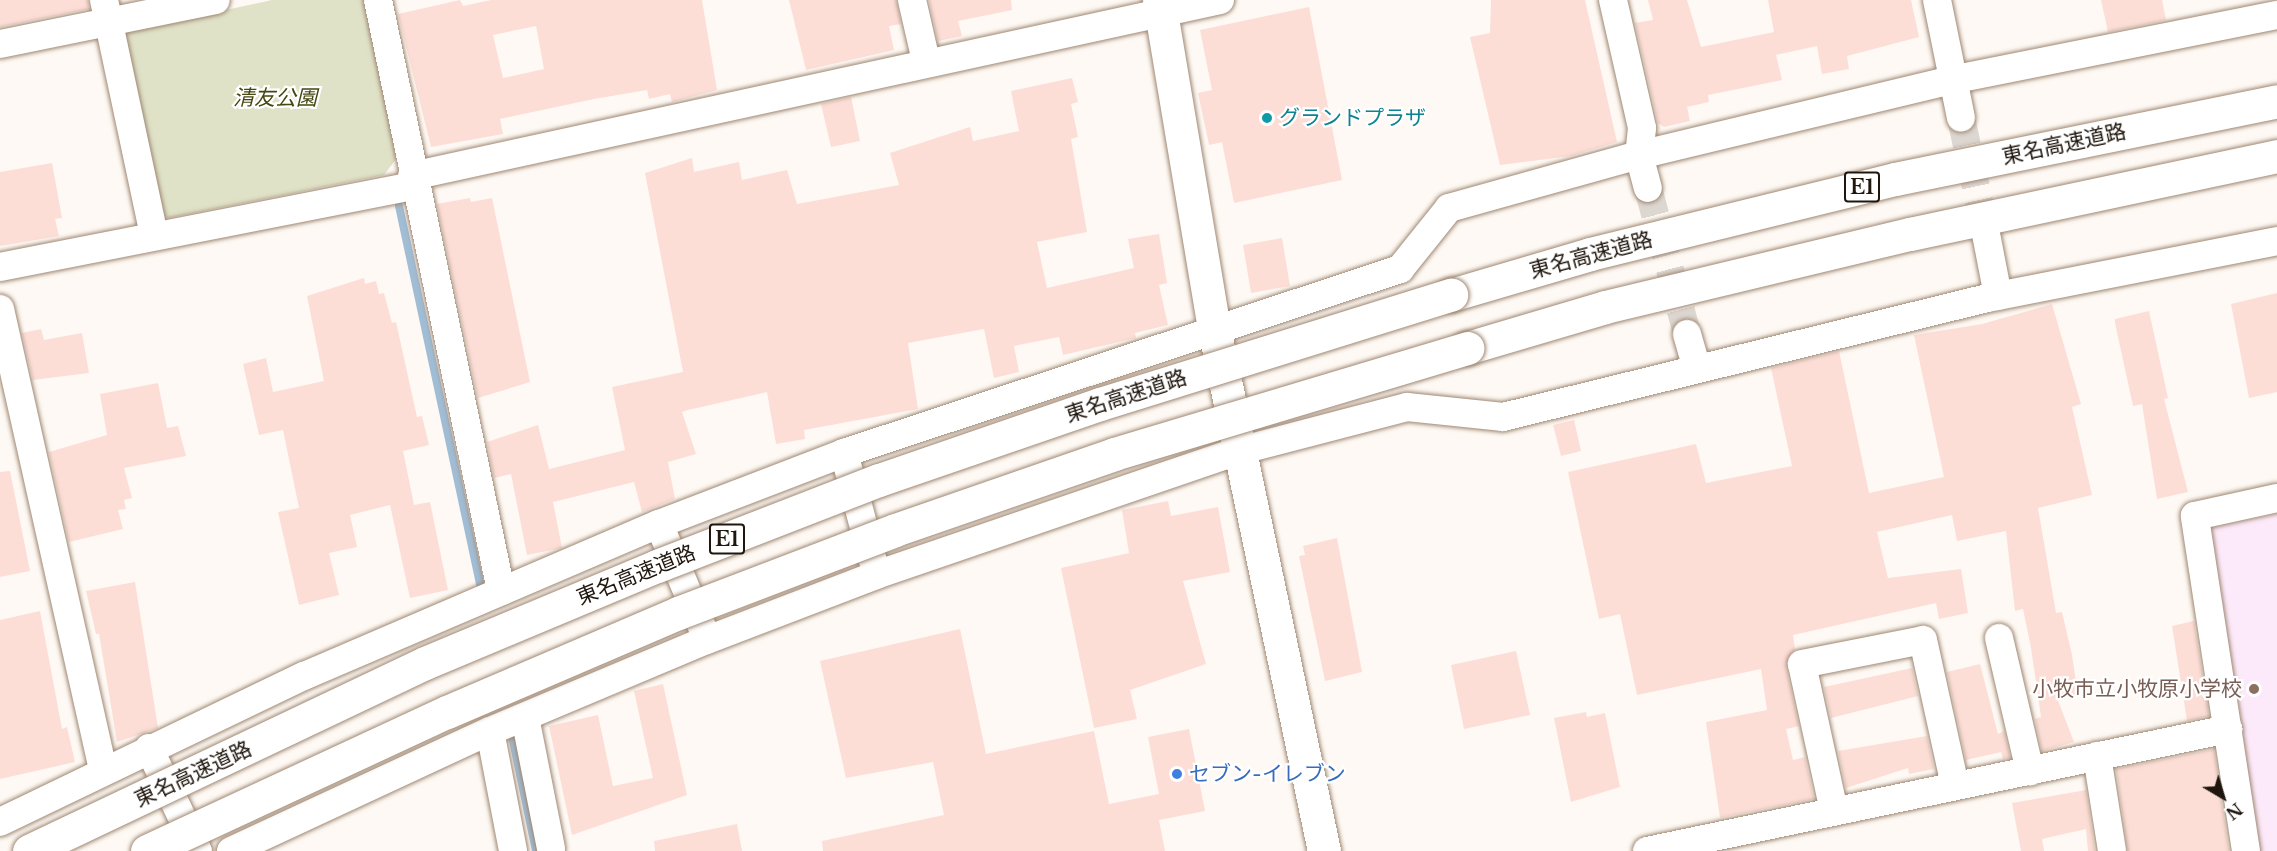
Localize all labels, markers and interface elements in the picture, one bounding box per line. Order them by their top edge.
park label: 清友公園 [233,85,317,111]
place label: グランドプラザ [1279,105,1426,131]
marker: グランドプラザ [1260,111,1274,125]
street label: 東名高速道路 [2000,119,2128,169]
road number: E1 [1844,170,1880,204]
street label: 東名高速道路 [1527,227,1655,283]
street label: 東名高速道路 [1062,365,1190,427]
road number: E1 [709,522,745,556]
street label: 東名高速道路 [573,540,699,610]
place label: 小牧市立小牧原小学校 [2032,676,2242,702]
marker: 小牧市立小牧原小学校 [2247,682,2261,696]
street label: 東名高速道路 [131,736,255,812]
place label: セブン-イレブン [1189,761,1346,787]
marker: セブン-イレブン [1170,767,1184,781]
north arrow [2193,767,2253,827]
text: N [2222,799,2246,824]

